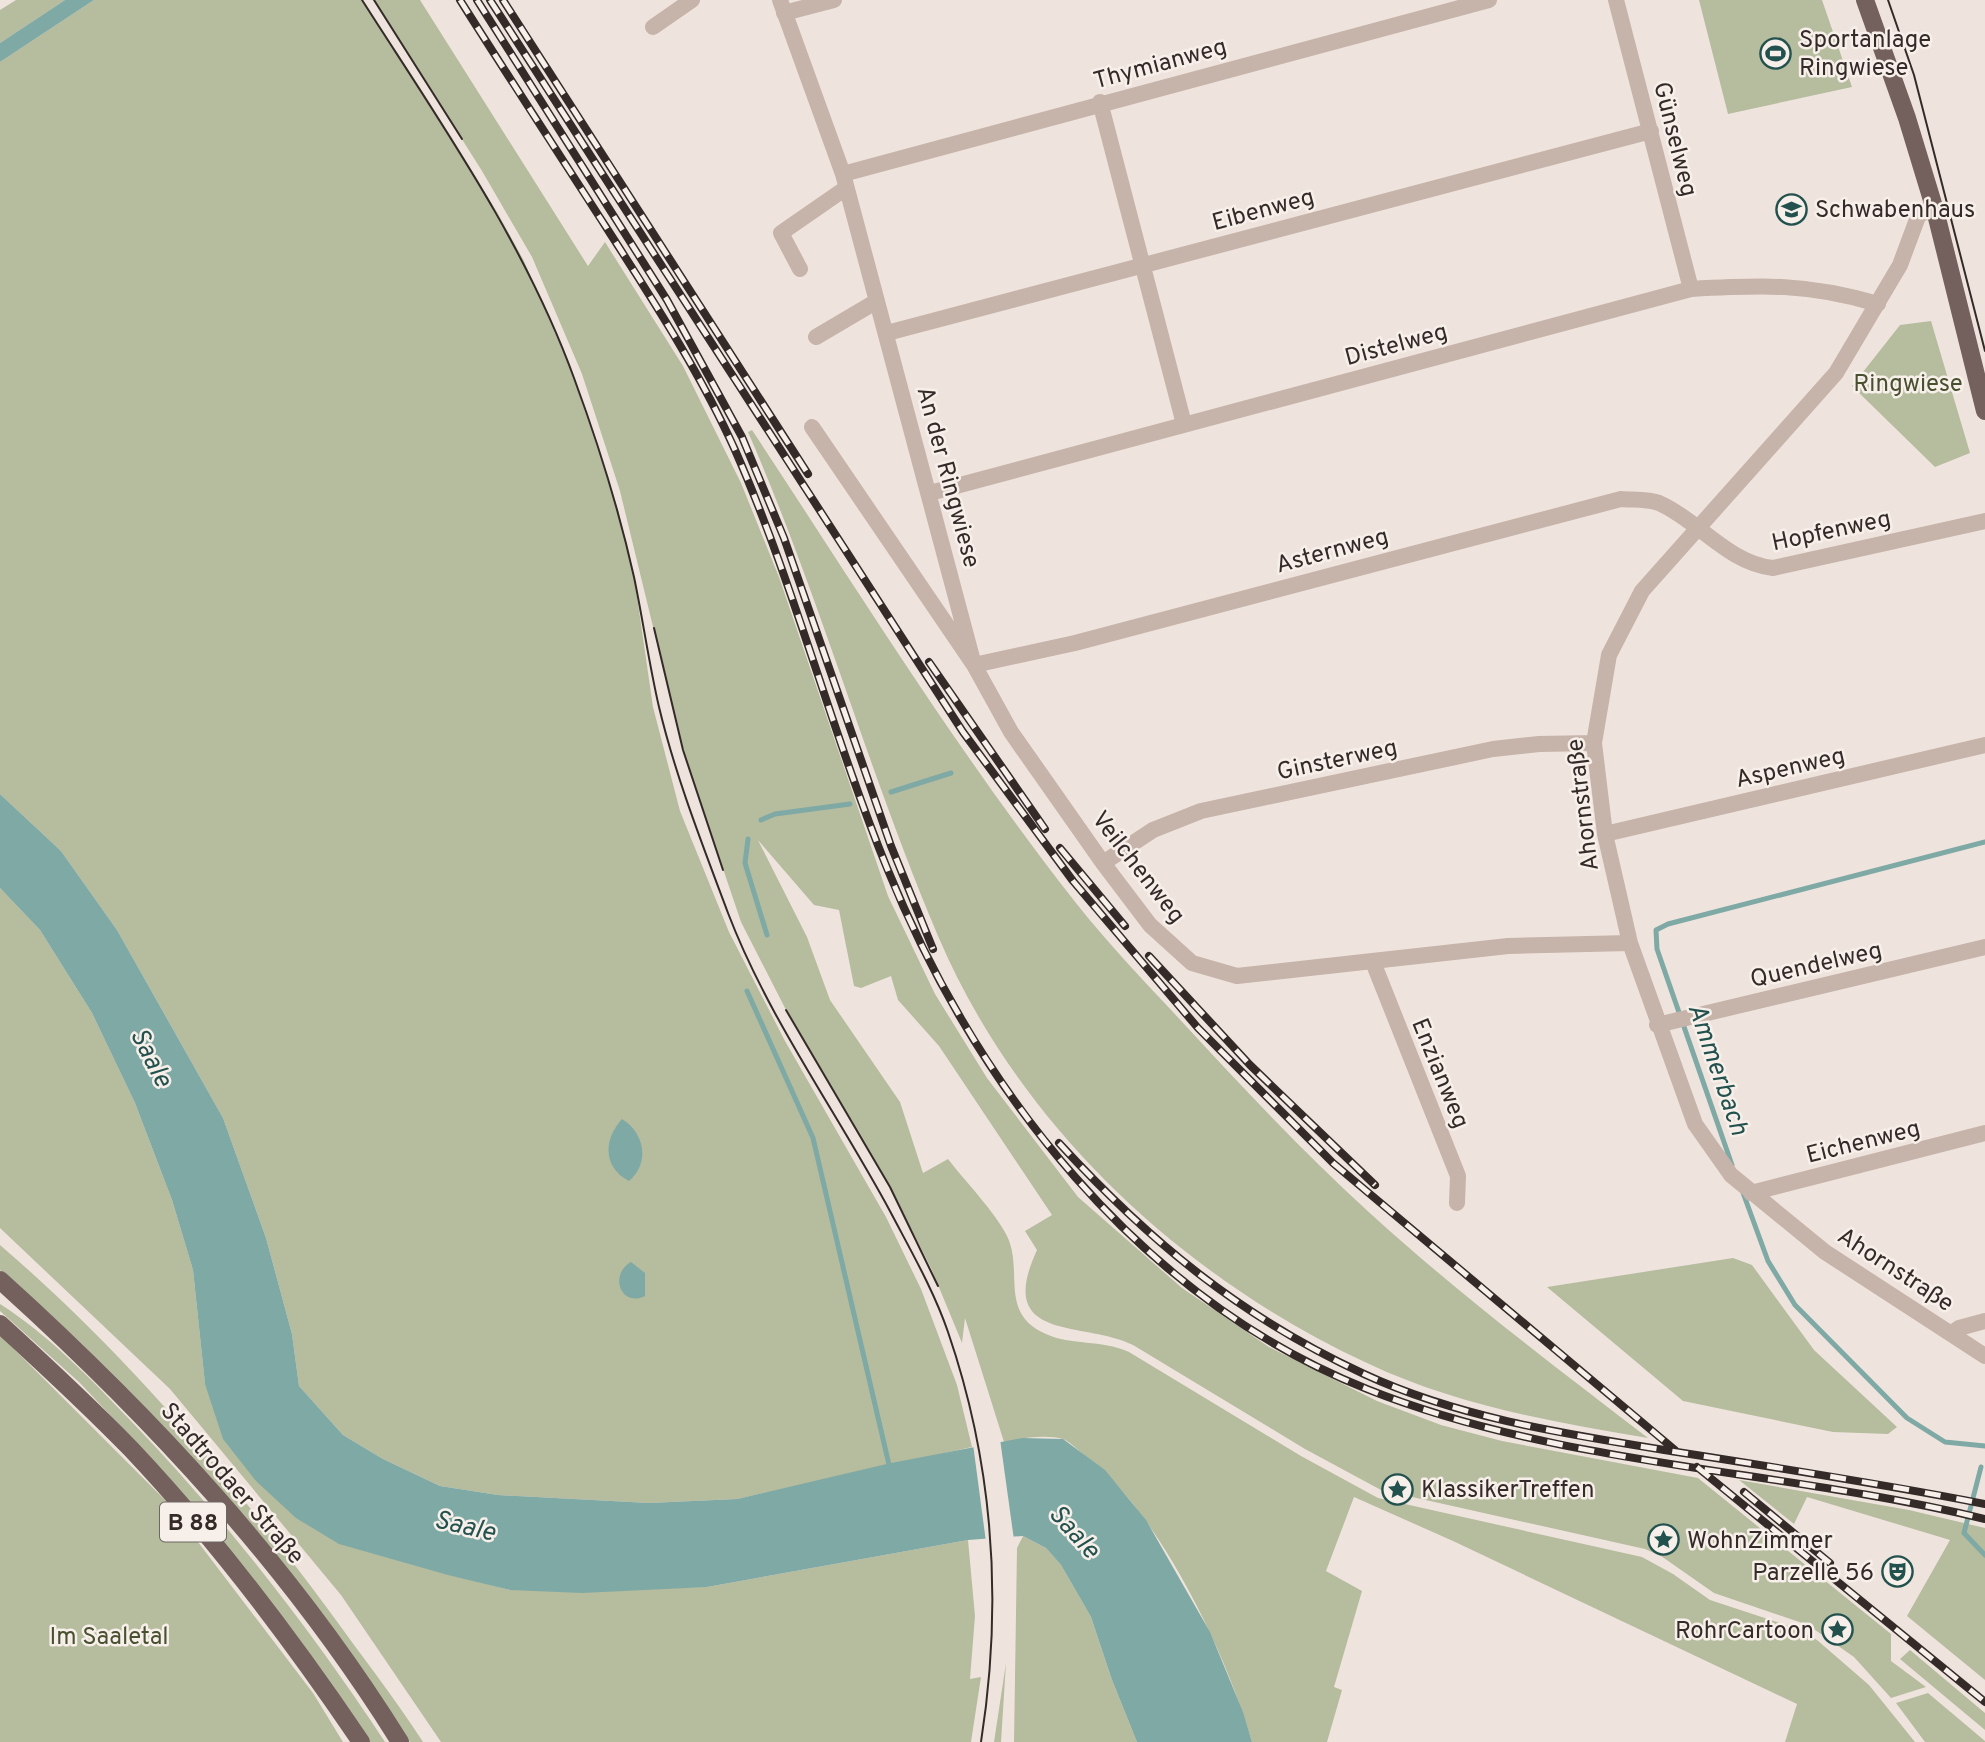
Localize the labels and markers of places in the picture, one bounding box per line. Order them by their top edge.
place label: Sportanlage Ringwiese [1799,26,1931,84]
sports icon: Sportanlage Ringwiese [1759,36,1793,70]
school or university icon: Schwabenhaus [1775,192,1809,226]
place label: Schwabenhaus [1815,196,1975,226]
place icon: KlassikerTreffen [1381,1472,1415,1506]
place label: KlassikerTreffen [1421,1476,1595,1506]
place icon: WohnZimmer [1647,1523,1681,1557]
place label: WohnZimmer [1687,1527,1833,1557]
theatre icon: Parzelle 56 [1880,1555,1914,1589]
place label: Parzelle 56 [1752,1559,1874,1589]
place icon: RohrCartoon [1820,1613,1854,1647]
place label: RohrCartoon [1675,1617,1814,1647]

